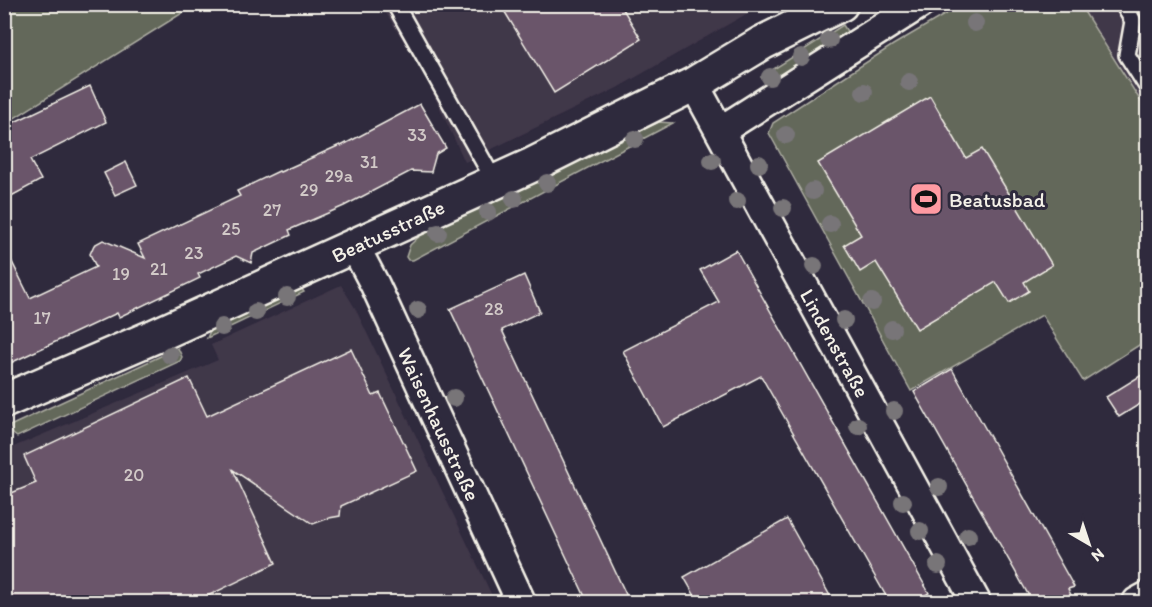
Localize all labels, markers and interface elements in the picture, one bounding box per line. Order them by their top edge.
house number: 33 [407,124,427,146]
house number: 31 [360,151,378,173]
house number: 29a [325,165,354,187]
house number: 29 [300,179,318,201]
sports icon: Beatusbad [908,181,944,217]
place label: Beatusbad [949,187,1046,212]
street label: Beatusstraße [327,194,449,268]
house number: 27 [263,199,281,221]
house number: 25 [222,218,240,240]
house number: 23 [184,242,204,264]
house number: 21 [150,258,168,280]
house number: 19 [112,263,130,285]
street label: Lindenstraße [795,284,875,402]
house number: 28 [484,298,504,320]
house number: 17 [33,307,51,329]
street label: Waisenhausstraße [392,343,486,505]
house number: 20 [124,464,144,486]
north arrow [1059,514,1119,574]
text: N [1088,544,1108,566]

